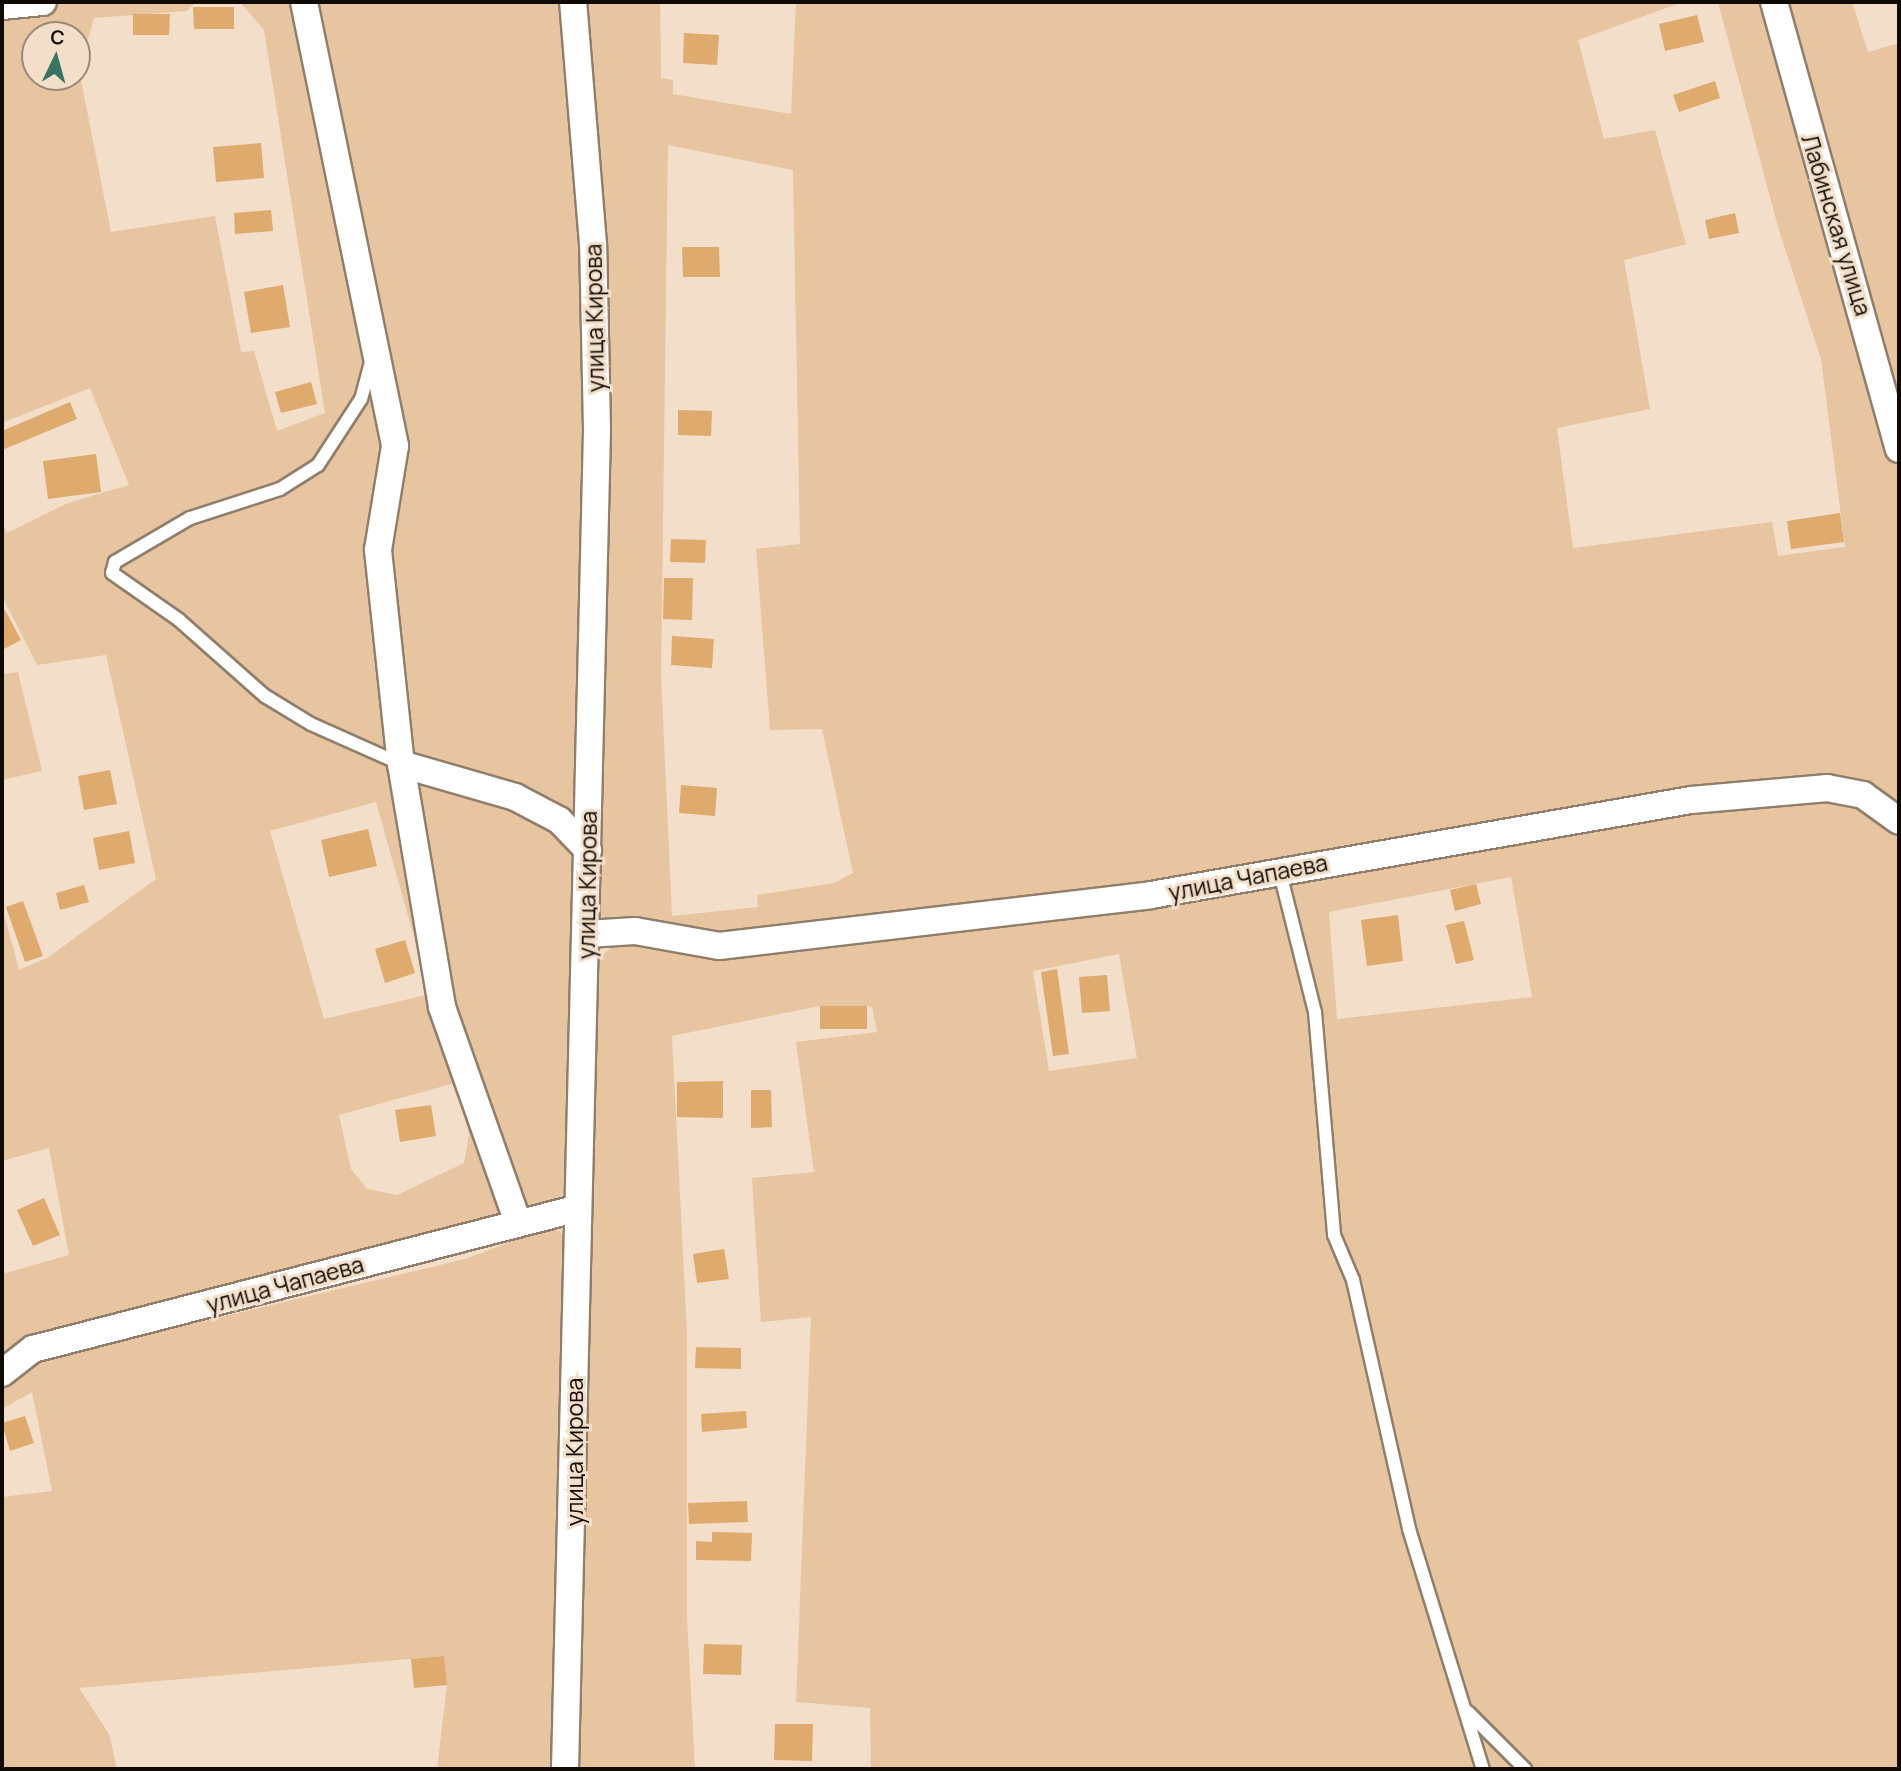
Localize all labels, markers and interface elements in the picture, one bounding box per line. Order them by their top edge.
north arrow [21,21,91,91]
text: С [50,24,66,51]
street label: Лабинская улица [1796,131,1878,319]
street label: улица Кирова [579,243,609,393]
street label: улица Кирова [572,810,602,960]
street label: улица Чапаева [1166,848,1330,906]
street label: улица Чапаева [203,1250,367,1318]
street label: улица Кирова [560,1378,588,1526]

